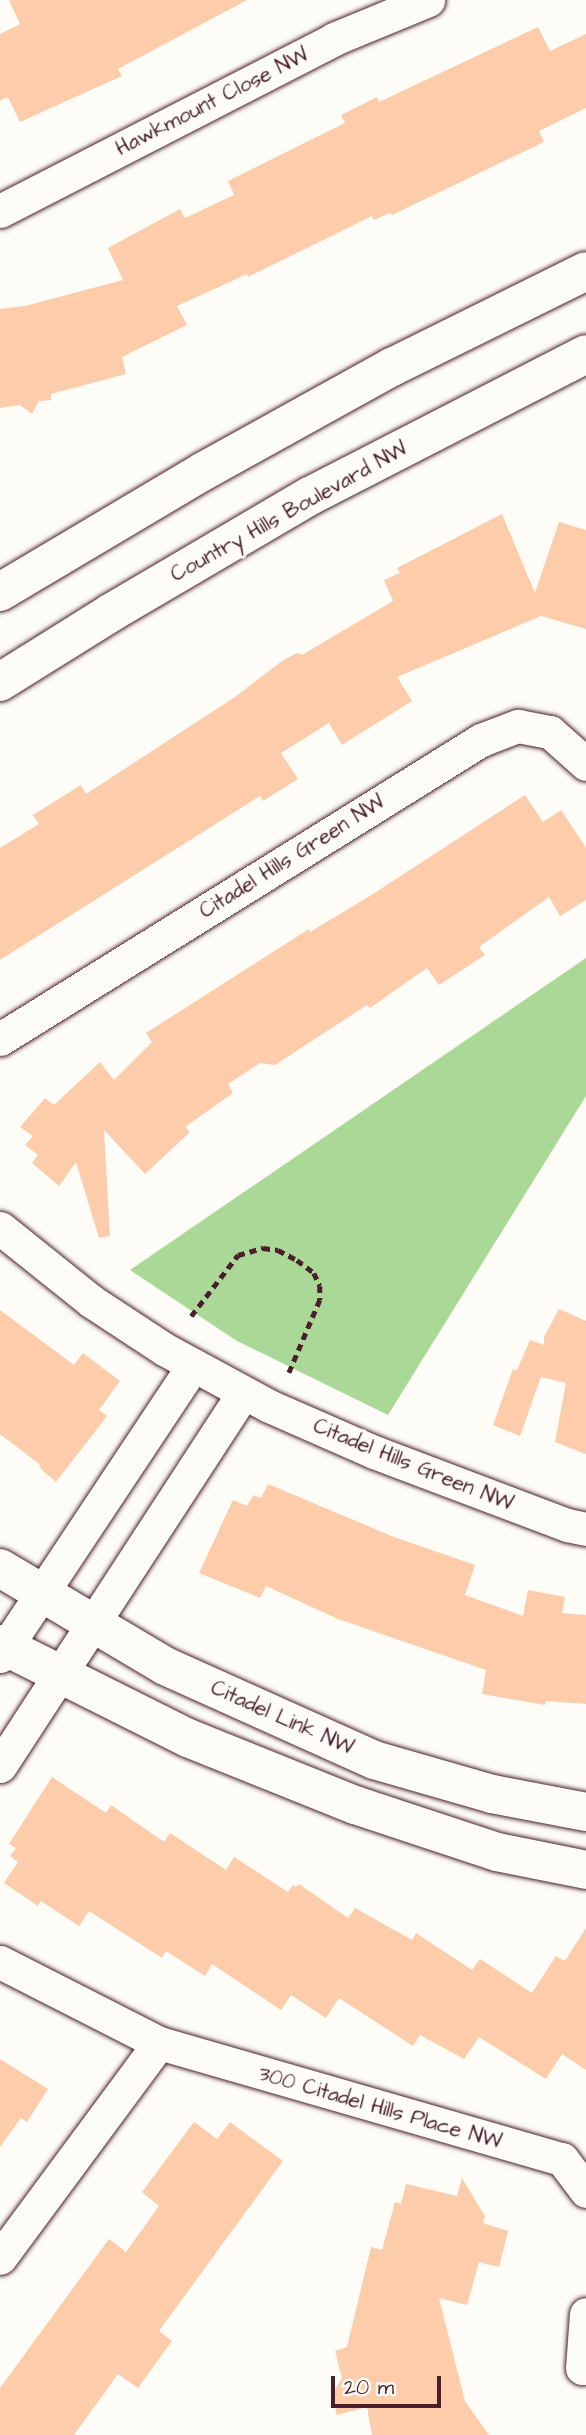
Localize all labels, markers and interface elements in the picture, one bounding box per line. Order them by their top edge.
street label: Hawkmount Close NW [112,42,312,162]
street label: Country Hills Boulevard NW [166,436,412,588]
street label: Citadel Hills Green NW [195,790,389,924]
street label: Citadel Hills Green NW [309,1413,517,1517]
street label: Citadel Link NW [207,1675,357,1761]
street label: 300 Citadel Hills Place NW [256,2061,504,2155]
scale bar [334,2362,444,2406]
text: 20 m [344,2373,394,2402]

